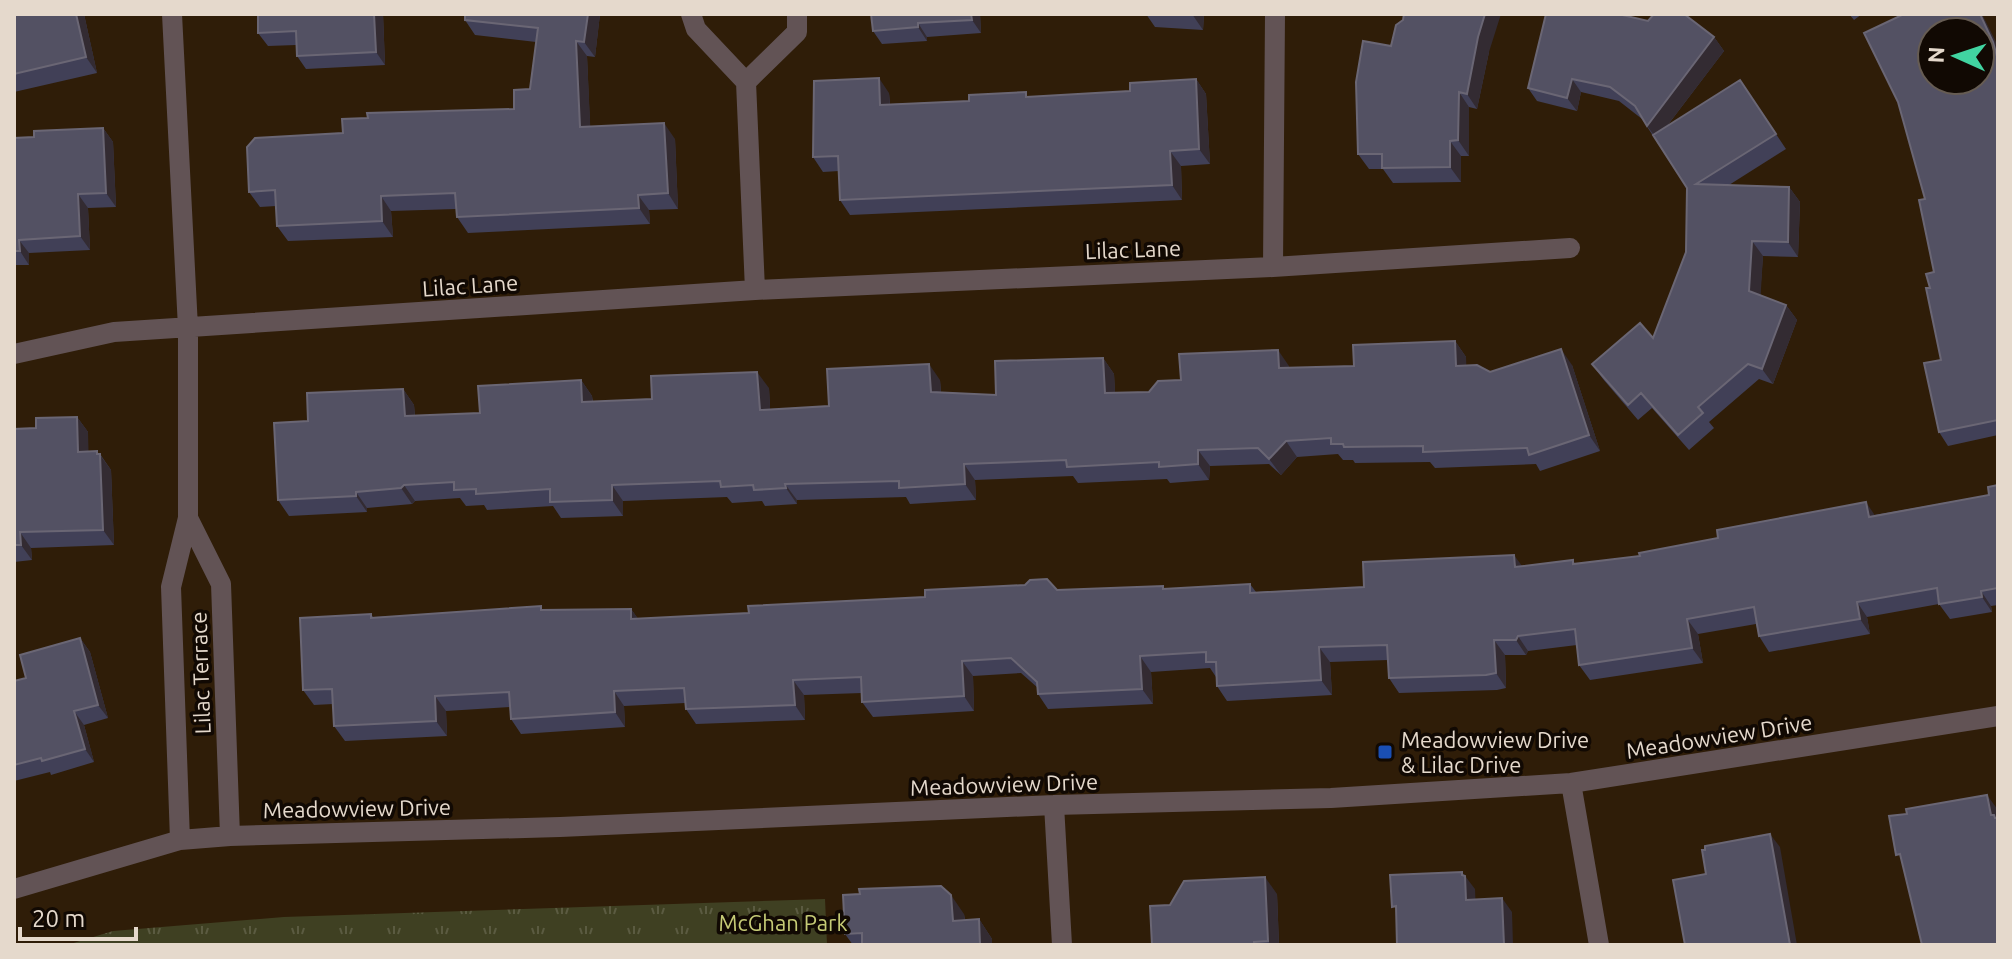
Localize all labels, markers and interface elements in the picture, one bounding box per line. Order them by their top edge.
north arrow [1916,16,1996,96]
text: N [1923,46,1948,64]
street label: Lilac Lane [1085,235,1181,263]
street label: Lilac Lane [421,269,519,301]
street label: Lilac Terrace [185,611,215,735]
street label: Meadowview Drive [1624,709,1814,763]
place label: Meadowview Drive & Lilac Drive [1401,727,1589,777]
marker: Meadowview Drive & Lilac Drive [1376,743,1394,761]
street label: Meadowview Drive [910,768,1098,800]
street label: Meadowview Drive [263,794,451,822]
scale bar [20,891,136,941]
text: 20 m [32,905,85,932]
park label: McGhan Park [718,910,848,935]

